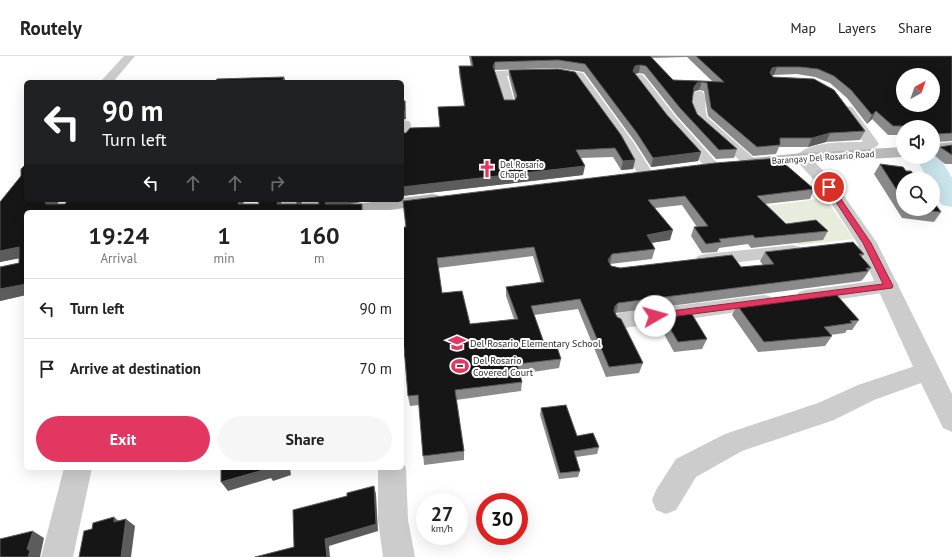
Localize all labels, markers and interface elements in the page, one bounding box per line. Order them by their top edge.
text: Routely [20,16,82,40]
text: Map [790,19,816,37]
text: Layers [838,19,876,37]
text: Share [898,19,932,37]
north arrow [896,68,940,112]
map controls [896,68,940,216]
text: 90 m [102,92,163,129]
icon: left [36,96,88,148]
button: sound [896,120,940,164]
text: Turn left [102,128,167,151]
street label: Barangay Del Rosario Road [771,148,875,166]
church icon: Del Rosario Chapel [477,159,497,179]
place label: Del Rosario Chapel [500,159,544,180]
pin [812,170,846,204]
icon: left [140,172,162,194]
icon: ahead [182,172,204,194]
icon: ahead [224,172,246,194]
icon: right [266,172,288,194]
button: search [896,172,940,216]
icon: arrive [818,176,840,198]
text: 19:24 [88,220,149,251]
text: 1 [217,220,231,251]
text: 160 [299,220,340,251]
text: Arrival [101,250,137,267]
text: min [213,250,235,267]
text: m [314,250,325,267]
position arrow [634,295,676,337]
icon: left [36,298,58,320]
text: Turn left [70,299,124,318]
text: 90 m [359,299,392,318]
school or university icon: Del Rosario Elementary School [447,333,467,353]
place label: Del Rosario Elementary School [470,337,601,350]
place label: Del Rosario Covered Court [473,354,534,379]
sports icon: Del Rosario Covered Court [450,356,470,376]
icon: arrive [36,358,58,380]
text: Arrive at destination [70,359,201,378]
text: 70 m [359,359,392,378]
button: Exit [36,416,210,462]
button: Share [218,416,392,462]
speed limit sign: 30 [476,493,528,545]
text: 27 [431,501,453,527]
text: km/h [431,522,453,535]

